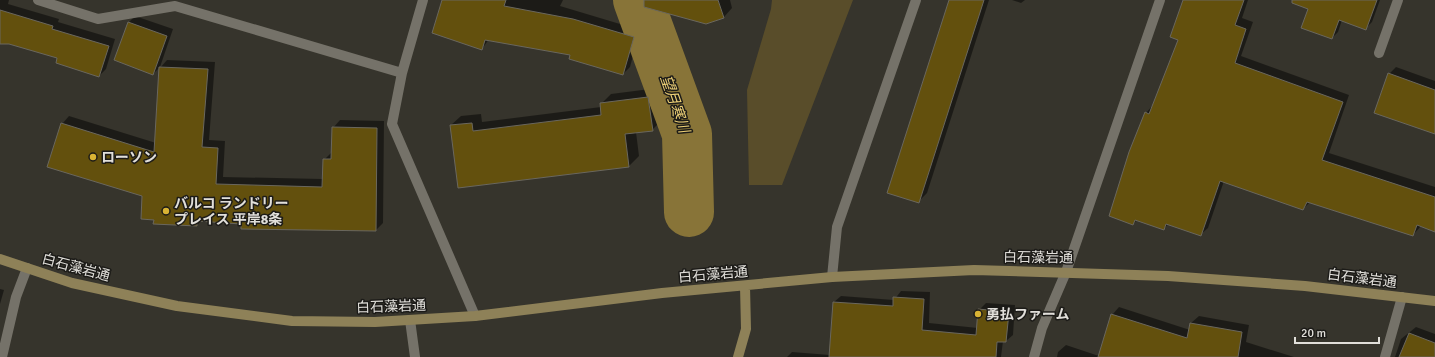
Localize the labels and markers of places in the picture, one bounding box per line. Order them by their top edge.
place label: ローソン [101,149,157,166]
marker: ローソン [88,152,98,162]
place label: バルコ ランドリー プレイス 平岸8条 [174,195,289,228]
marker: バルコ ランドリー プレイス 平岸8条 [161,206,171,216]
place label: 勇払ファーム [986,306,1070,323]
marker: 勇払ファーム [973,309,983,319]

